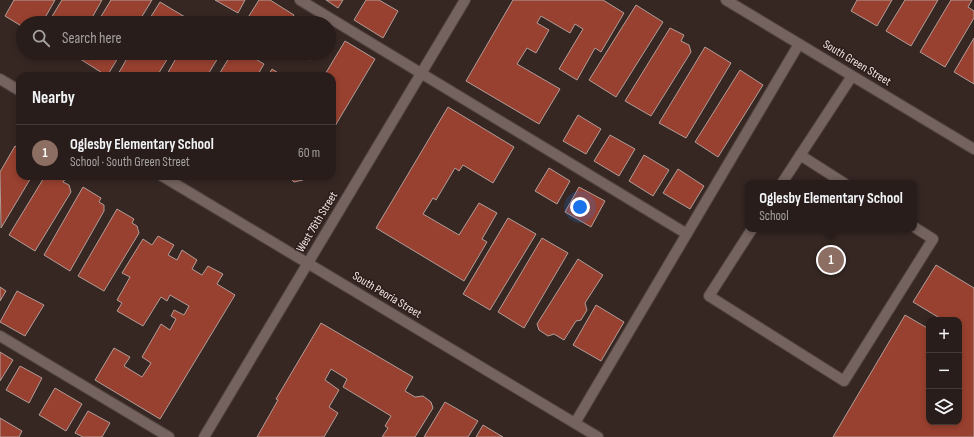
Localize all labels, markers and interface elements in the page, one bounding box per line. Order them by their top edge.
search box [16,16,336,60]
icon: search [30,27,52,49]
text: Search here [62,29,122,48]
street label: South Green Street [820,37,894,89]
text: Nearby [32,88,75,108]
text: Oglesby Elementary School [70,135,214,154]
text: 1 [42,145,48,161]
text: 60 m [298,145,320,161]
text: School · South Green Street [70,154,190,170]
popup [745,180,917,232]
street label: West 76th Street [293,189,341,255]
text: Oglesby Elementary School [759,189,903,208]
your location [570,197,590,217]
text: School [759,208,789,224]
pin: 1 [818,245,844,275]
street label: South Peoria Street [350,268,425,322]
map controls [926,317,962,425]
button: + [926,317,962,353]
button: − [926,353,962,389]
button: layers [926,389,962,425]

